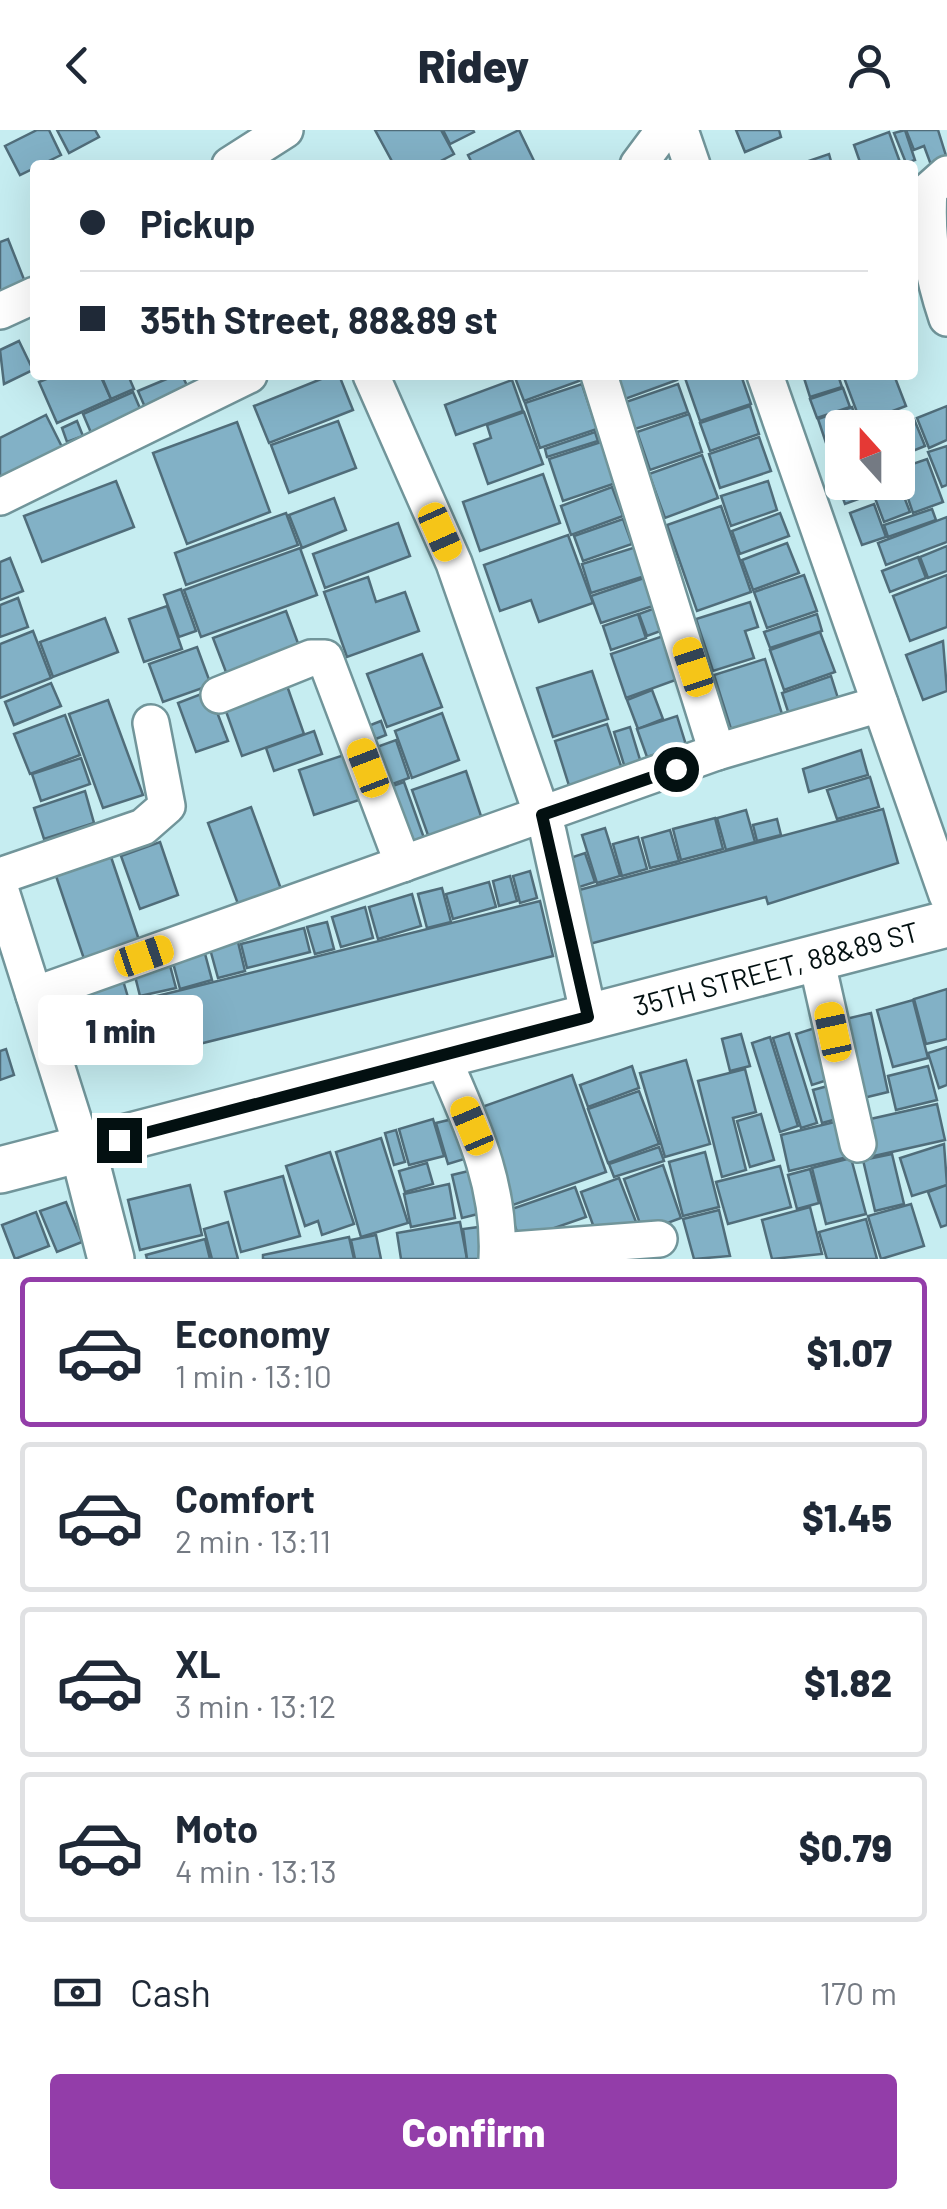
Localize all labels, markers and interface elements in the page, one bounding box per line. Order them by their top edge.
icon: back [50,38,105,93]
text: Ridey [418,38,529,92]
icon: person [842,38,897,93]
text: Pickup [140,200,255,246]
text: 35th Street, 88&89 st [140,296,498,342]
north arrow [825,410,915,500]
map controls [825,410,915,500]
car [414,498,466,566]
car [669,634,717,700]
car [343,735,393,801]
route start [654,747,699,792]
street label: 35TH STREET, 88&89 ST [630,914,922,1022]
car [111,932,177,980]
callout: 1 min [36,995,202,1065]
car [812,1000,854,1064]
text: 1 min [85,1011,156,1049]
car [446,1093,498,1159]
route end [97,1118,142,1163]
icon: car [55,1307,145,1397]
text: Economy [175,1310,330,1356]
text: $1.07 [806,1329,892,1375]
text: 1 min · 13:10 [175,1356,332,1394]
icon: car [55,1472,145,1562]
text: Comfort [175,1475,315,1521]
text: $1.45 [802,1494,892,1540]
text: 2 min · 13:11 [175,1521,331,1559]
icon: car [55,1637,145,1727]
text: XL [175,1640,221,1686]
text: $1.82 [804,1659,892,1705]
text: 3 min · 13:12 [175,1686,336,1724]
icon: car [55,1802,145,1892]
text: Moto [175,1805,258,1851]
text: $0.79 [799,1824,892,1870]
text: 4 min · 13:13 [175,1851,337,1889]
icon: cash [50,1965,105,2020]
text: Cash [130,1969,211,2015]
text: 170 m [820,1973,897,2011]
button: Confirm [50,2074,897,2189]

